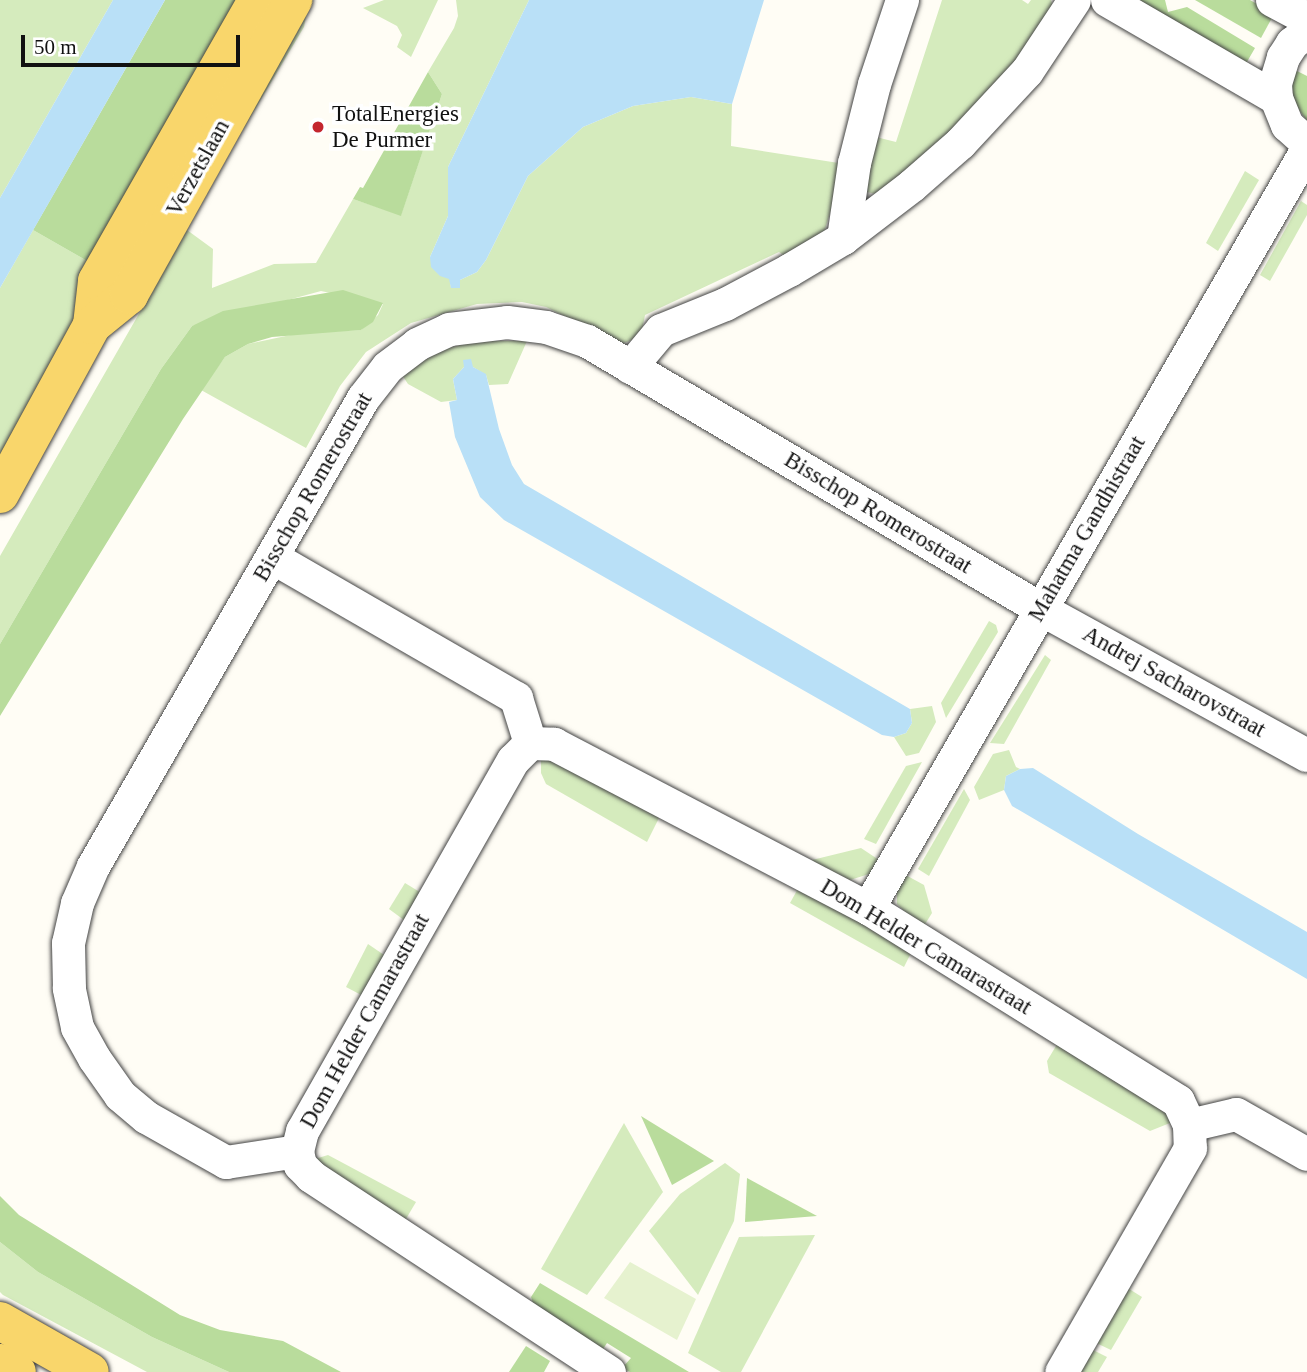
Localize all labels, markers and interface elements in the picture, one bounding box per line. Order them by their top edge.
scale bar [24,21,243,65]
text: 50 m [34,35,77,59]
place label: TotalEnergies De Purmer [332,100,459,154]
street label: Verzetslaan [160,115,236,221]
marker: TotalEnergies De Purmer [310,119,326,135]
street label: Bisschop Romerostraat [248,387,378,587]
street label: Mahatma Gandhistraat [1023,431,1151,627]
street label: Bisschop Romerostraat [779,446,977,580]
street label: Andrej Sacharovstraat [1078,620,1270,744]
street label: Dom Helder Camarastraat [815,873,1037,1021]
street label: Dom Helder Camarastraat [294,909,436,1133]

